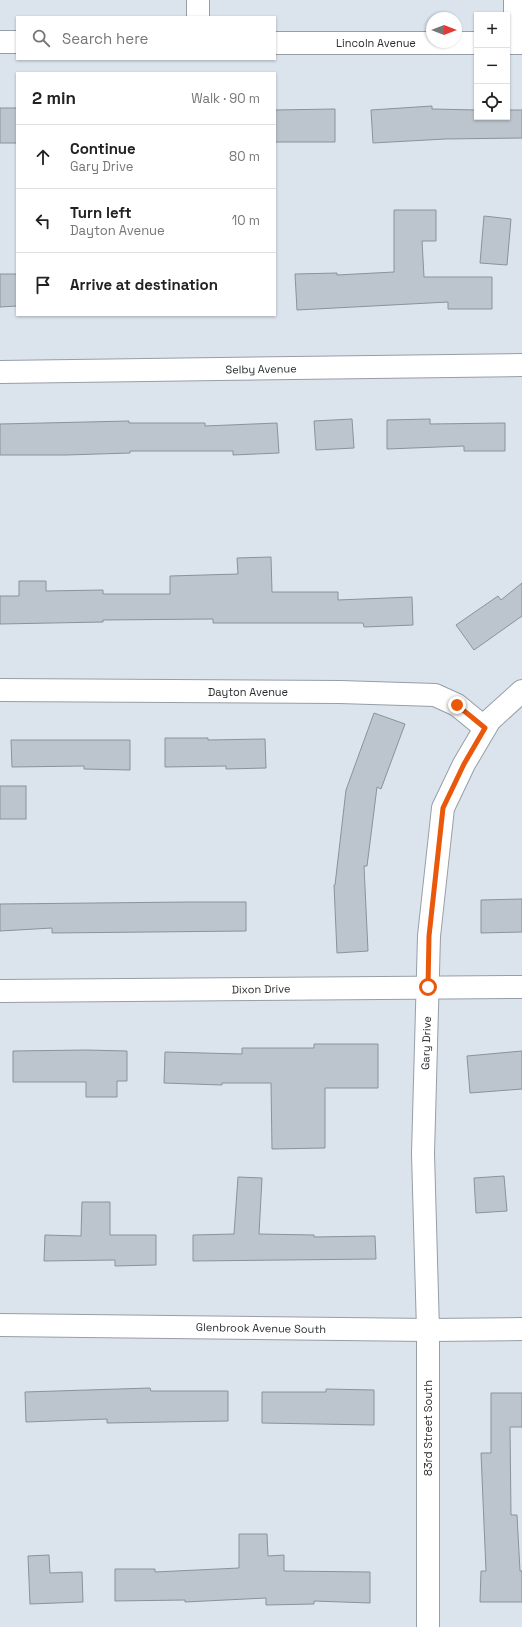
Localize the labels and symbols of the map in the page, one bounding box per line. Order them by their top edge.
north arrow [426,12,462,48]
street label: Lincoln Avenue [336,36,416,50]
street label: Selby Avenue [225,361,297,377]
street label: Dayton Avenue [208,685,288,699]
route end [448,696,466,714]
route start [419,978,437,996]
street label: Dixon Drive [231,981,291,997]
street label: Gary Drive [418,1016,434,1070]
street label: Glenbrook Avenue South [196,1320,326,1336]
street label: 83rd Street South [421,1380,435,1476]

